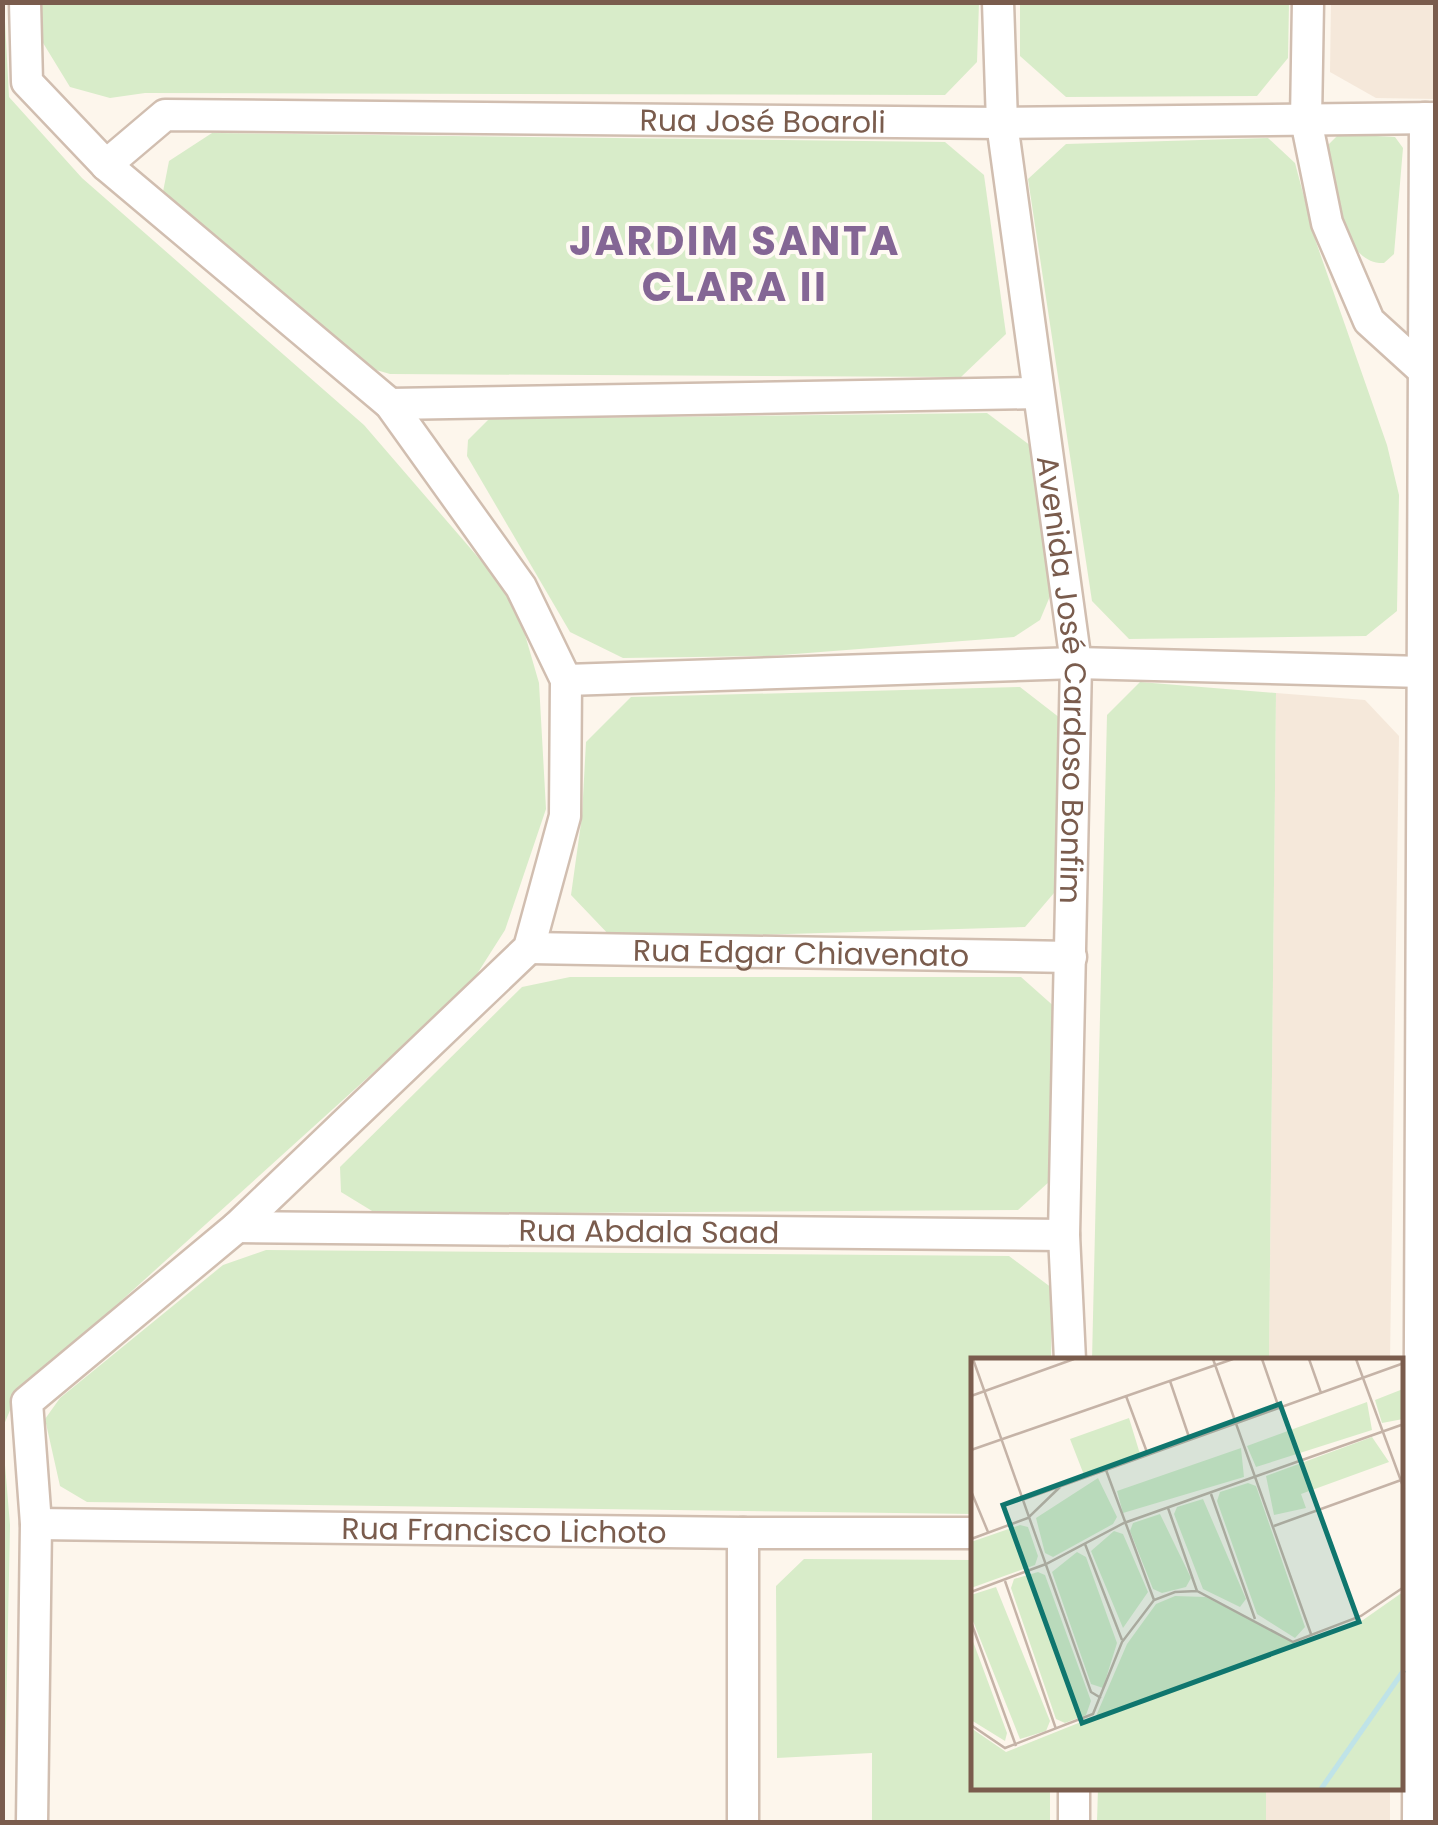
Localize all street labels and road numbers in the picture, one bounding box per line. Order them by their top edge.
street label: Rua José Boaroli [639,98,886,143]
street label: Avenida José Cardoso Bonfim [1026,453,1098,904]
street label: Rua Edgar Chiavenato [632,928,969,977]
street label: Rua Abdala Saad [518,1208,780,1254]
street label: Rua Francisco Lichoto [341,1506,667,1554]

